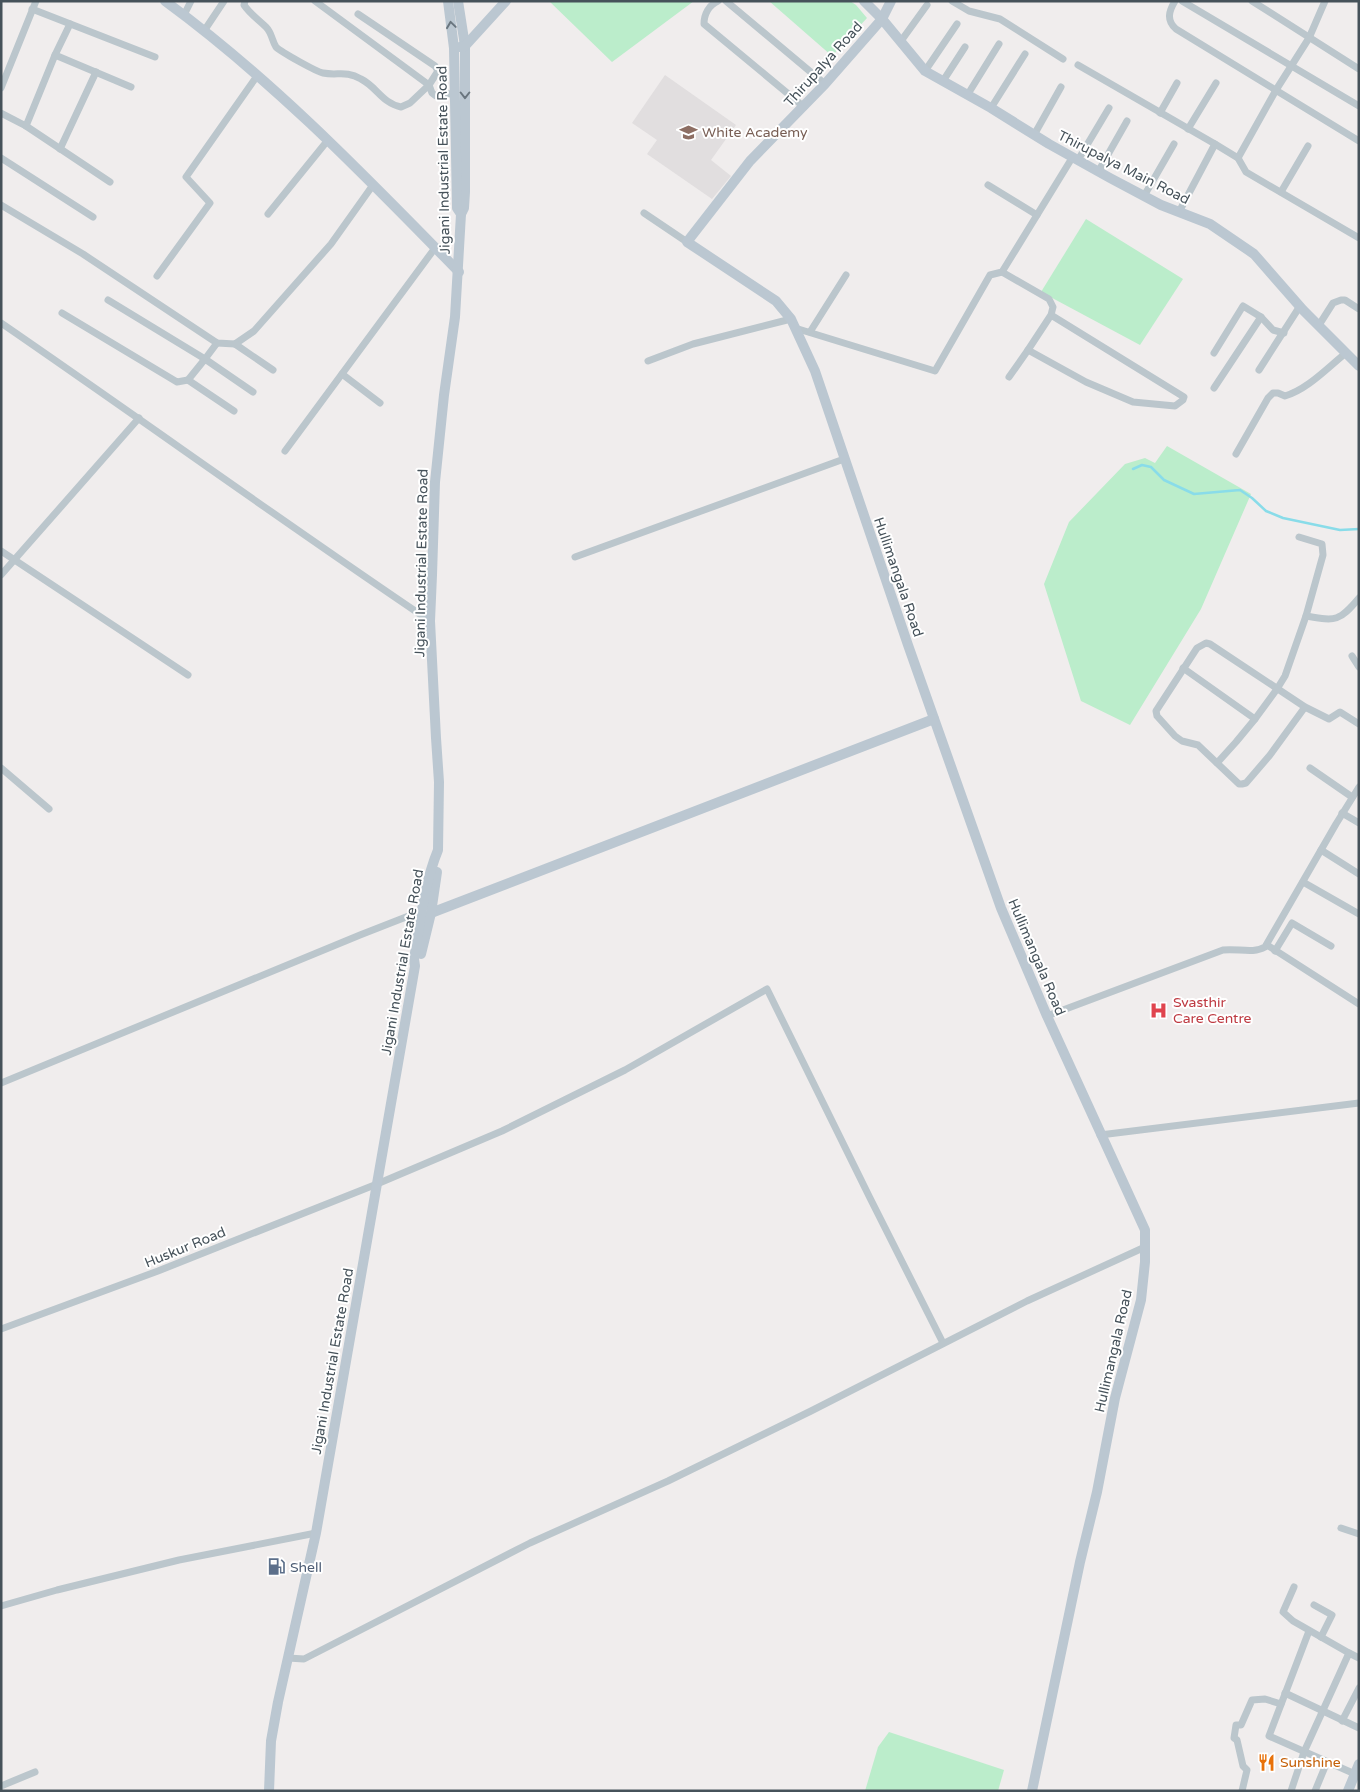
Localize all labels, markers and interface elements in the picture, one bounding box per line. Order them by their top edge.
street label: Thirupalya Road [781,18,866,110]
one-way arrow [446,20,457,28]
street label: Jigani Industrial Estate Road [433,66,454,254]
one-way arrow [460,92,470,99]
school or university icon: White Academy [678,122,698,142]
place label: White Academy [702,124,808,141]
street label: Thirupalya Main Road [1055,127,1193,208]
street label: Jigani Industrial Estate Road [411,469,432,657]
street label: Hullimangala Road [870,515,927,639]
street label: Jigani Industrial Estate Road [378,868,427,1056]
street label: Hullimangala Road [1004,896,1069,1018]
place label: Svasthir Care Centre [1173,994,1252,1027]
hospital icon: Svasthir Care Centre [1149,1000,1169,1020]
street label: Huskur Road [142,1223,228,1271]
street label: Jigani Industrial Estate Road [308,1267,357,1455]
street label: Hullimangala Road [1091,1288,1136,1414]
fuel station icon: Shell [266,1557,286,1577]
place label: Shell [290,1559,322,1576]
restaurant icon: Sunshine [1256,1752,1276,1772]
place label: Sunshine [1280,1754,1341,1771]

